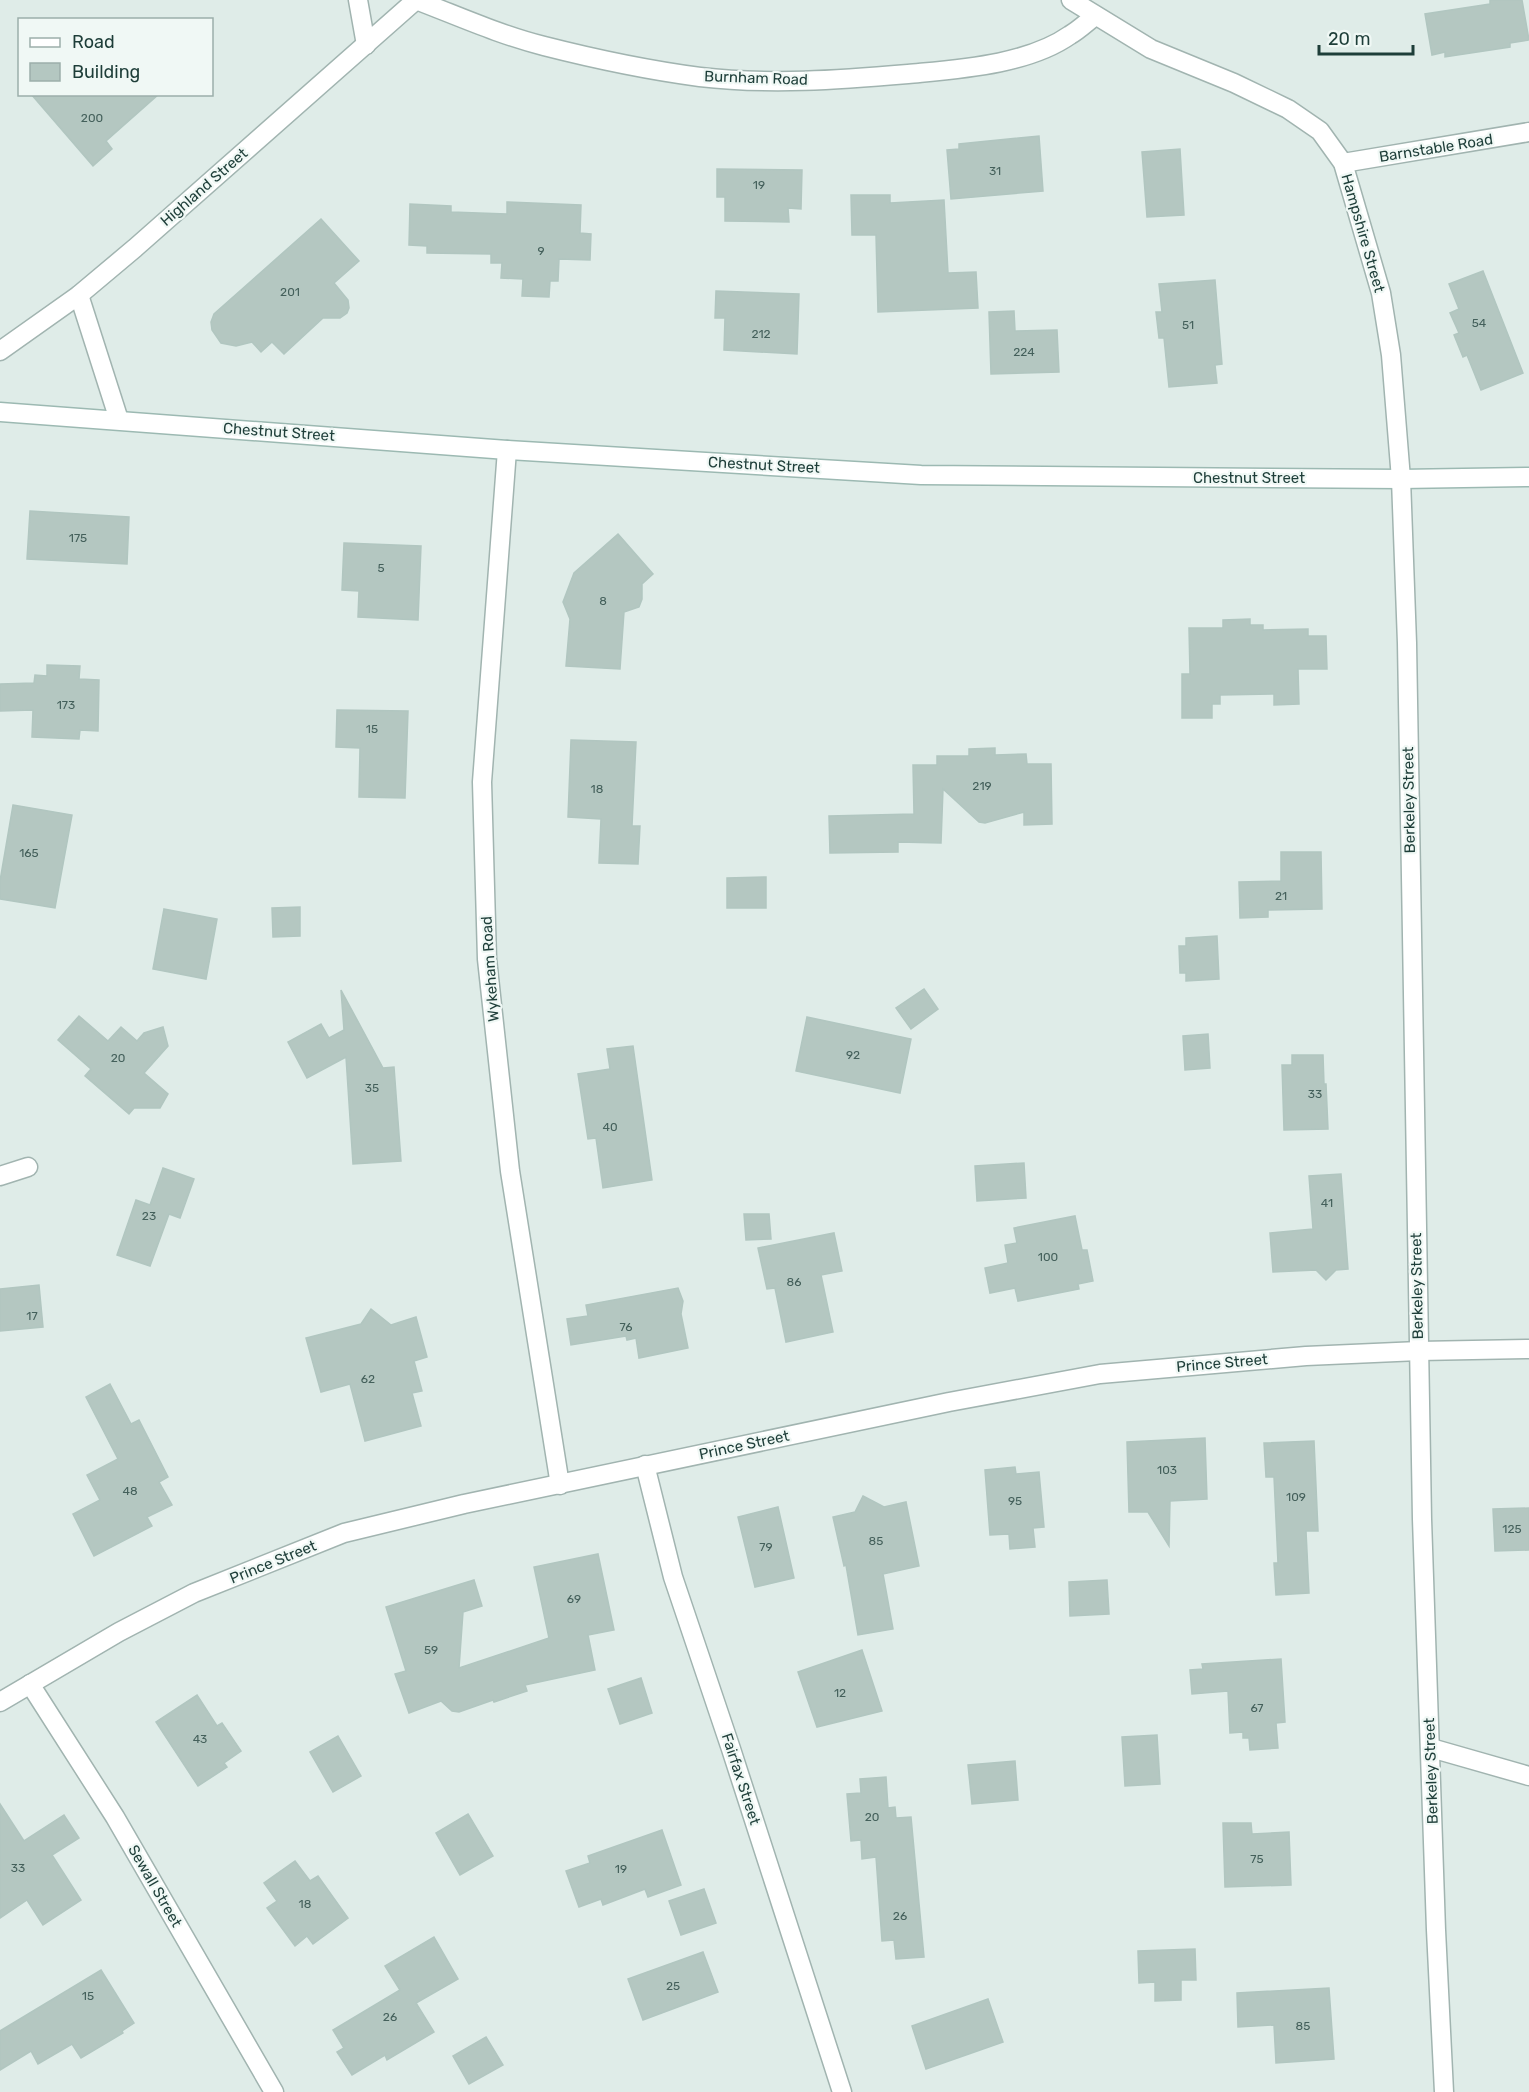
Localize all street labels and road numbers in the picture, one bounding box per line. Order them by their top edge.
street label: Burnham Road [704,67,808,89]
street label: Barnstable Road [1378,130,1494,166]
street label: Highland Street [157,144,251,230]
street label: Hampshire Street [1337,172,1389,295]
street label: Chestnut Street [222,419,336,445]
street label: Chestnut Street [708,453,821,477]
street label: Chestnut Street [1193,469,1305,487]
street label: Berkeley Street [1399,746,1419,853]
street label: Wykeham Road [477,915,503,1023]
street label: Berkeley Street [1407,1232,1427,1339]
street label: Prince Street [1175,1350,1269,1376]
street label: Prince Street [697,1427,791,1463]
street label: Prince Street [227,1536,319,1588]
street label: Berkeley Street [1420,1717,1442,1825]
street label: Fairfax Street [718,1731,764,1827]
street label: Sewall Street [124,1842,186,1930]

